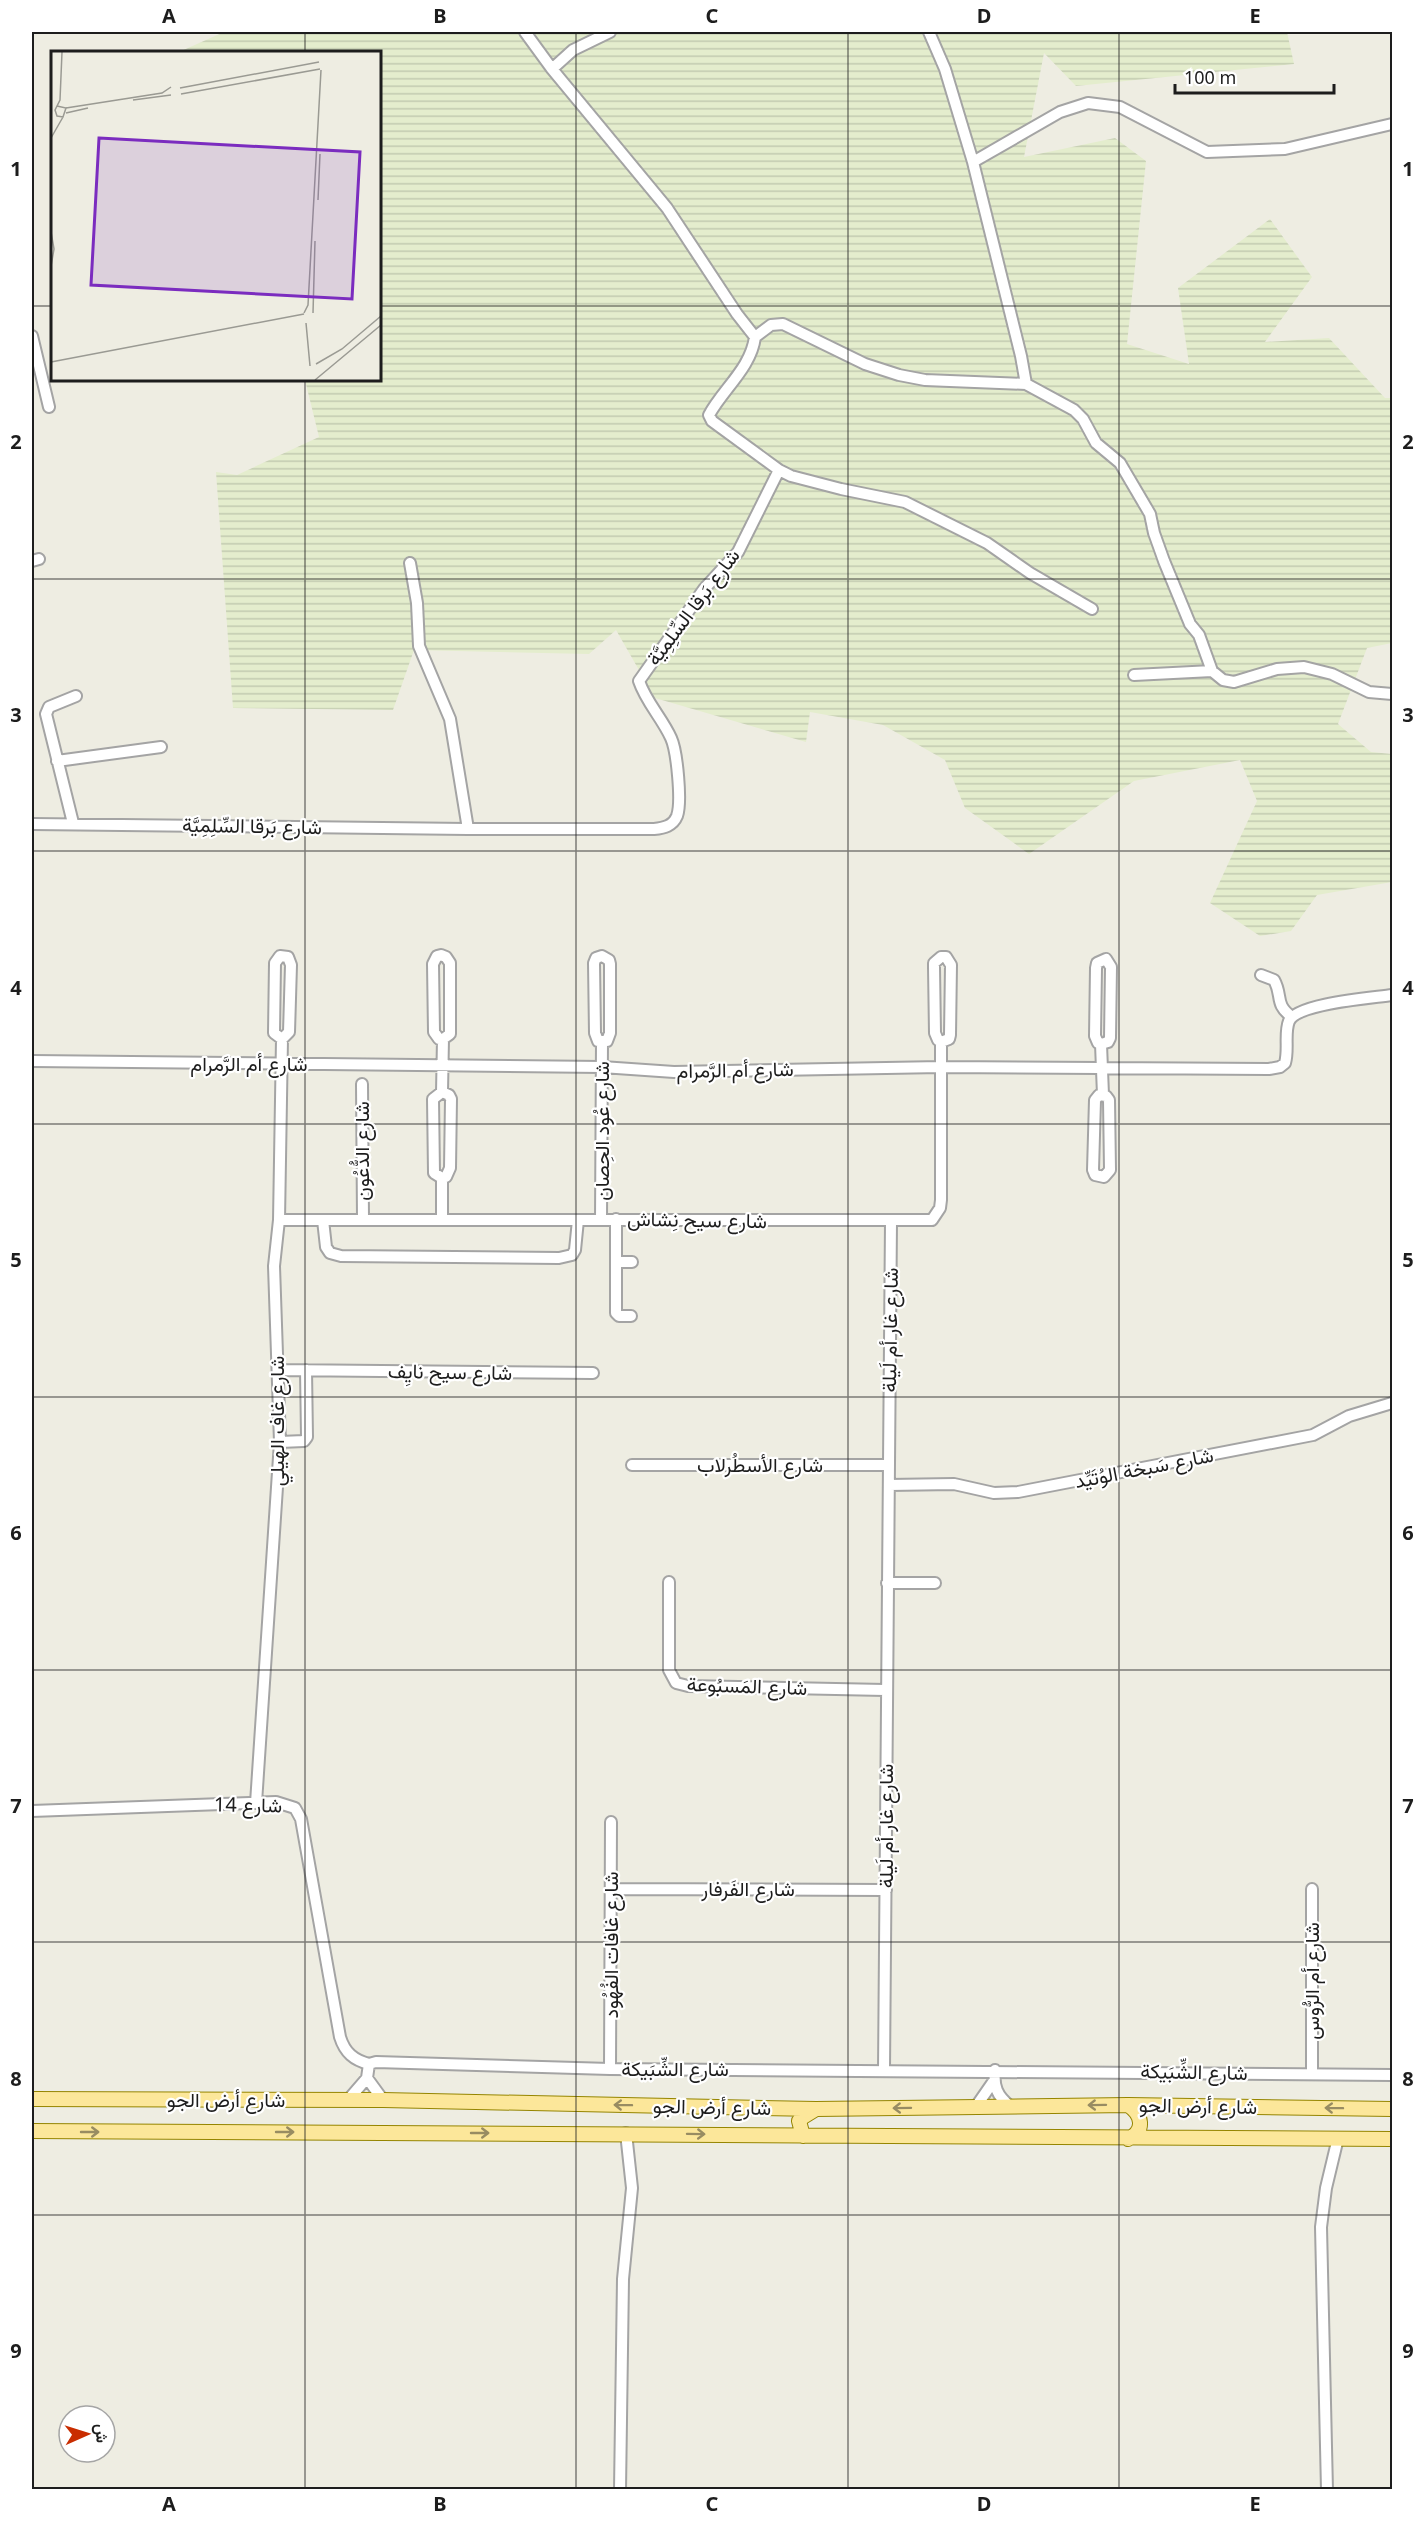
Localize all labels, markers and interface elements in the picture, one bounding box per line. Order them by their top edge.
text: A [162,2,176,29]
text: B [433,2,447,29]
text: C [706,2,719,29]
text: D [977,2,991,29]
text: E [1249,2,1261,29]
inset map [51,51,381,381]
scale bar [1175,57,1334,95]
text: 100 m [1184,65,1236,89]
text: 1 [10,155,22,182]
text: 1 [1402,155,1414,182]
text: 2 [10,428,22,455]
text: 2 [1402,428,1414,455]
street label: شارع بَرقا السِّلِمِيَّة [640,543,746,671]
text: 3 [10,701,22,728]
text: 3 [1402,701,1414,728]
street label: شارع بَرقا السِّلِمِيَّة [182,811,322,841]
text: 4 [10,974,22,1001]
text: 4 [1402,974,1414,1001]
street label: شارع أم الرَّمرام [190,1050,308,1078]
street label: شارع أم الرَّمرام [676,1055,794,1085]
street label: شارع عُود الحِصان [588,1061,616,1201]
street label: شارع الدُّعُون [348,1101,376,1201]
street label: شارع سيح نِشاش [627,1205,767,1235]
text: 5 [10,1246,22,1273]
text: 5 [1402,1246,1414,1273]
street label: شارع غار أم لَيلة [875,1267,905,1393]
street label: شارع غاف الهيلي [263,1356,294,1486]
street label: شارع سيح نايِف [388,1357,512,1388]
street label: شارع سَبخة الوُتَيِّد [1072,1441,1216,1495]
street label: شارع الأسطُرلاب [697,1451,823,1479]
text: 6 [10,1519,22,1546]
text: 6 [1402,1519,1414,1546]
street label: شارع المَسبُوعة [686,1670,808,1702]
street label: شارع غار أم لَيلة [872,1764,900,1888]
street label: شارع 14 [214,1790,282,1820]
text: 7 [10,1792,22,1819]
text: 7 [1402,1792,1414,1819]
street label: شارع غافات الفُهُود [597,1872,625,2018]
street label: شارع الفَرفار [700,1875,795,1903]
street label: شارع أم الرُّوس [1298,1922,1326,2040]
street label: شارع الشِّبَيكة [621,2055,729,2083]
street label: شارع الشِّبَيكة [1140,2057,1248,2087]
text: 8 [10,2065,22,2092]
text: 8 [1402,2065,1414,2092]
street label: شارع أرض الجو [167,2086,285,2114]
street label: شارع أرض الجو [1139,2091,1257,2121]
street label: شارع أرض الجو [653,2092,771,2122]
one-way arrow [614,2099,634,2111]
one-way arrow [1088,2099,1108,2111]
one-way arrow [1325,2102,1345,2114]
one-way arrow [893,2103,913,2114]
one-way arrow [79,2126,99,2138]
one-way arrow [274,2126,294,2138]
one-way arrow [469,2127,489,2139]
one-way arrow [685,2128,705,2140]
text: 9 [10,2337,22,2364]
text: 9 [1402,2337,1414,2364]
north arrow [57,2404,117,2464]
text: ش [90,2423,113,2443]
text: A [162,2490,176,2517]
text: B [433,2490,447,2517]
text: C [706,2490,719,2517]
text: D [977,2490,991,2517]
text: E [1249,2490,1261,2517]

